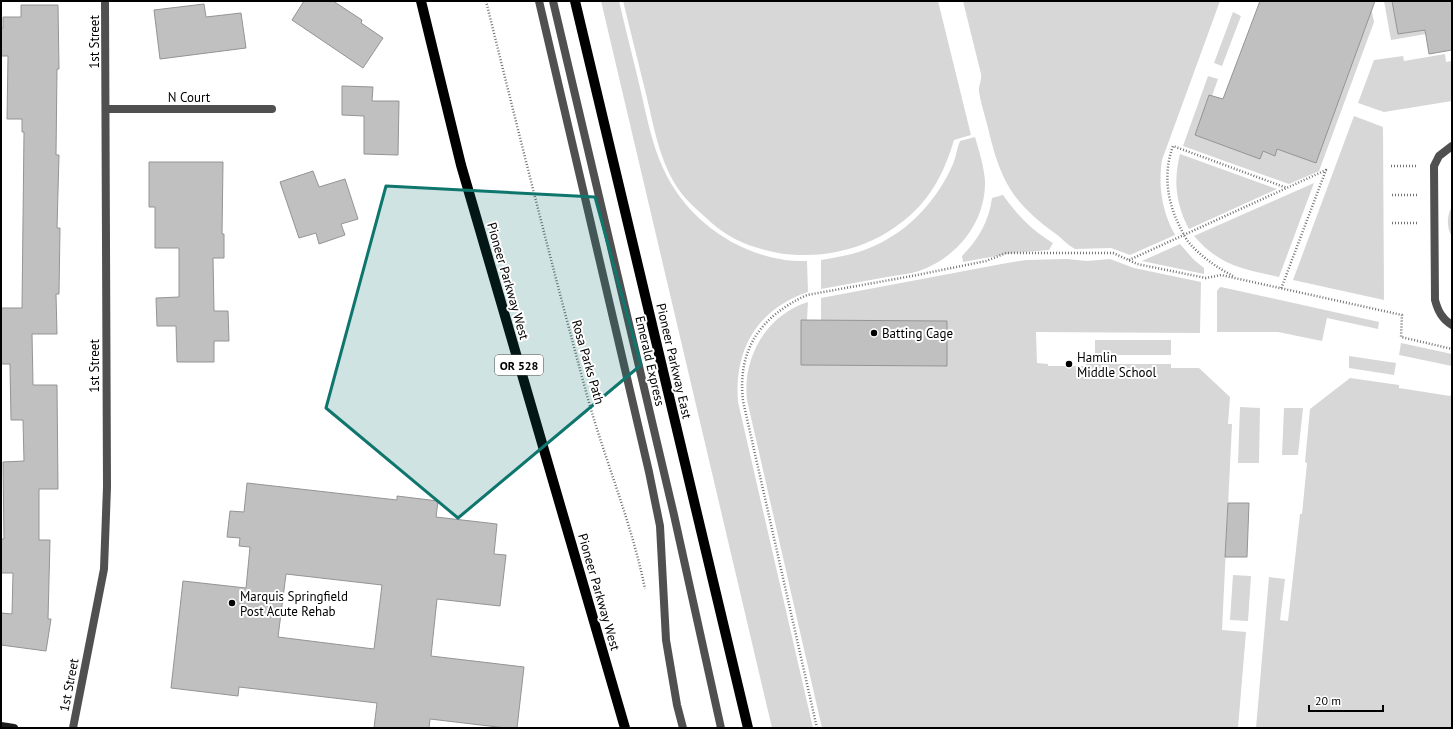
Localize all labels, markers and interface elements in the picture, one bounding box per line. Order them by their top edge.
street label: 1st Street [86,15,103,69]
street label: N Court [168,89,211,106]
street label: Pioneer Parkway West [483,220,533,342]
street label: Pioneer Parkway East [652,302,696,421]
street label: Emerald Express [631,314,669,408]
street label: Rosa Parks Path [568,318,608,406]
place label: Batting Cage [882,325,953,342]
marker: Batting Cage [869,328,879,338]
street label: 1st Street [86,339,103,393]
place label: Hamlin Middle School [1077,349,1156,381]
road number: OR 528 [495,355,543,375]
marker: Hamlin Middle School [1064,359,1074,369]
street label: Pioneer Parkway West [574,531,624,653]
place label: Marquis Springfield Post Acute Rehab [240,588,348,620]
marker: Marquis Springfield Post Acute Rehab [227,598,237,608]
street label: 1st Street [56,656,83,713]
scale bar [1309,687,1383,713]
text: 20 m [1315,693,1341,708]

